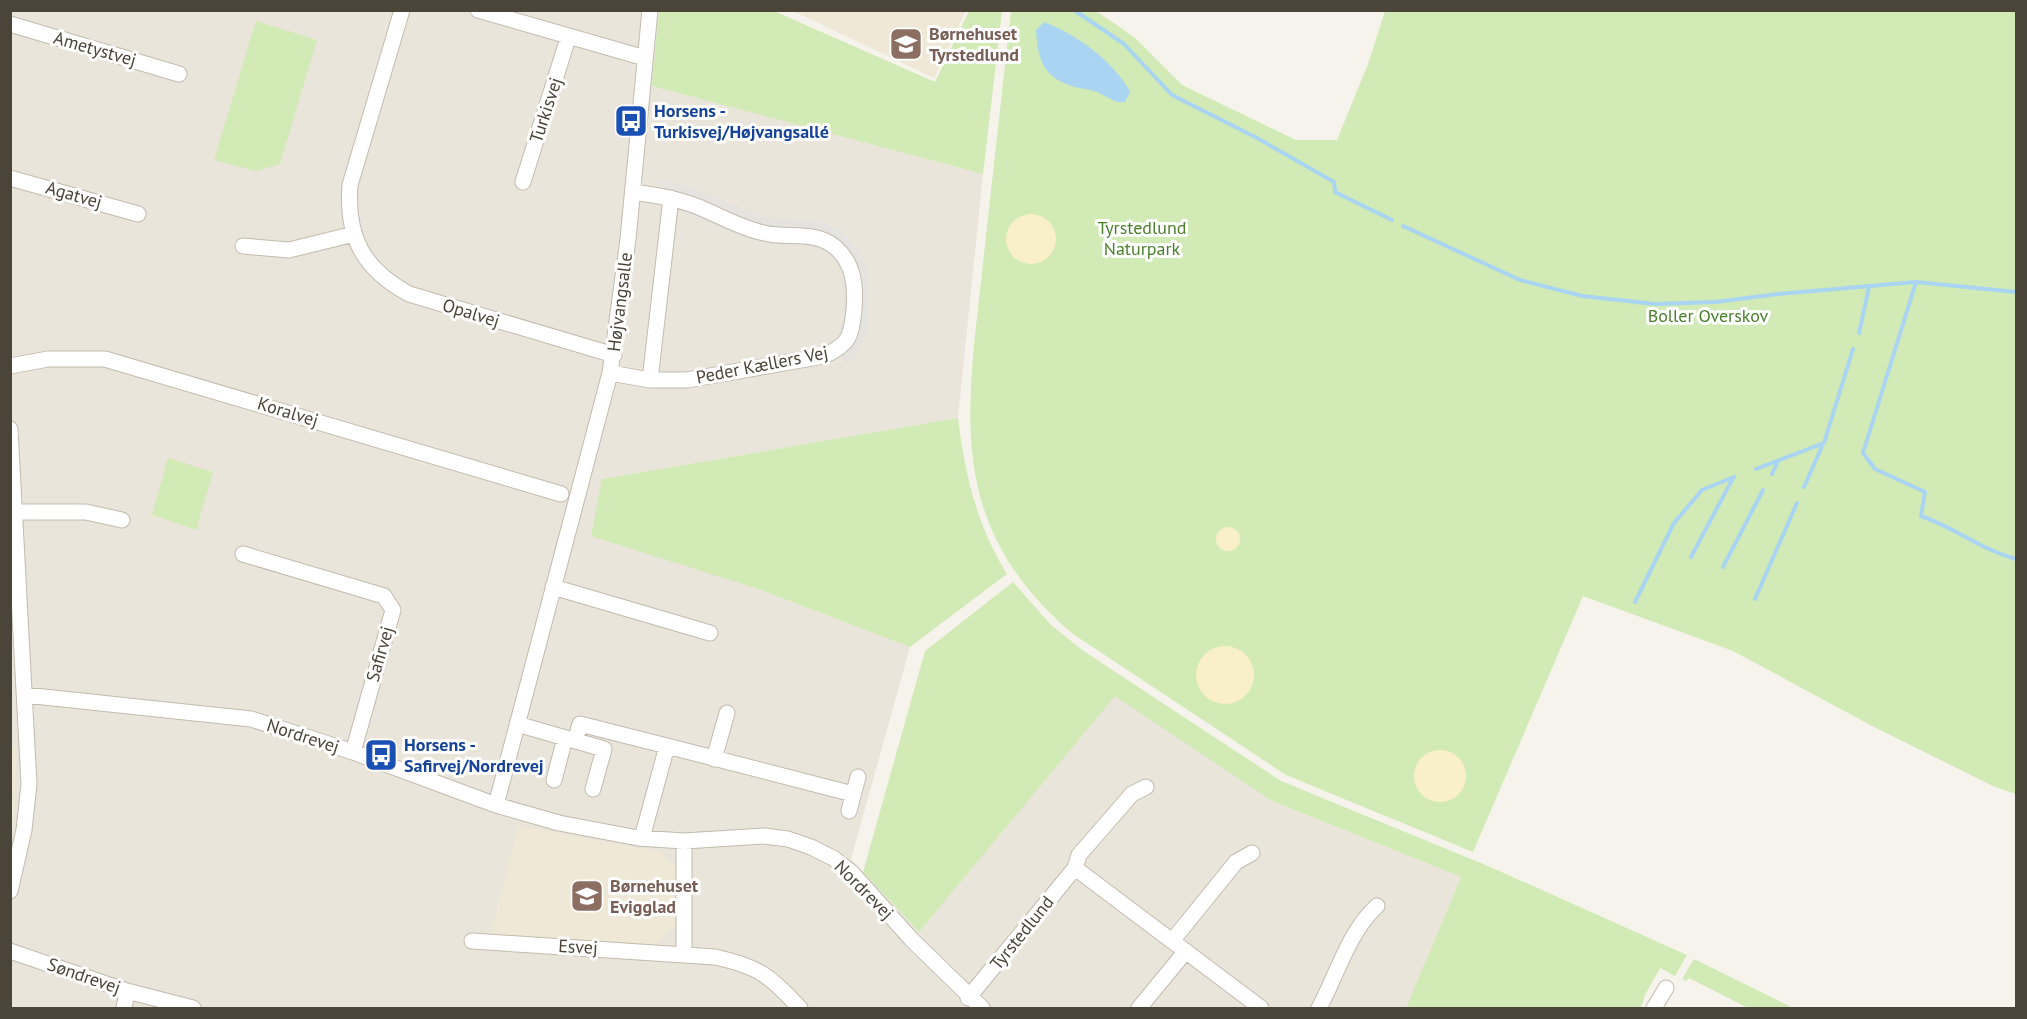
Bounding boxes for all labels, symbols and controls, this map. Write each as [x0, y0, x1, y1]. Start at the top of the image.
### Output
place label: Børnehuset Tyrstedlund [929, 22, 1019, 66]
street label: Ametystvej [51, 26, 139, 71]
school or university icon: Børnehuset Tyrstedlund [888, 26, 924, 62]
street label: Turkisvej [524, 74, 567, 145]
place label: Horsens - Turkisvej/Højvangsallé [654, 99, 829, 143]
bus stop icon: Horsens - Turkisvej/Højvangsallé [613, 103, 649, 139]
street label: Agatvej [43, 176, 105, 213]
park label: Tyrstedlund Naturpark [1098, 216, 1187, 260]
street label: Højvangsalle [602, 251, 637, 353]
street label: Opalvej [440, 293, 503, 332]
park label: Boller Overskov [1648, 304, 1769, 327]
street label: Peder Kællers Vej [694, 340, 830, 389]
street label: Koralvej [255, 391, 321, 432]
street label: Safirvej [361, 623, 398, 684]
street label: Nordrevej [264, 713, 342, 758]
place label: Horsens - Safirvej/Nordrevej [404, 733, 544, 777]
bus stop icon: Horsens - Safirvej/Nordrevej [363, 737, 399, 773]
street label: Nordrevej [830, 855, 899, 924]
place label: Børnehuset Evigglad [610, 874, 699, 918]
school or university icon: Børnehuset Evigglad [569, 878, 605, 914]
street label: Tyrstedlund [985, 891, 1059, 975]
street label: Esvej [558, 934, 598, 959]
street label: Søndrevej [44, 952, 124, 999]

